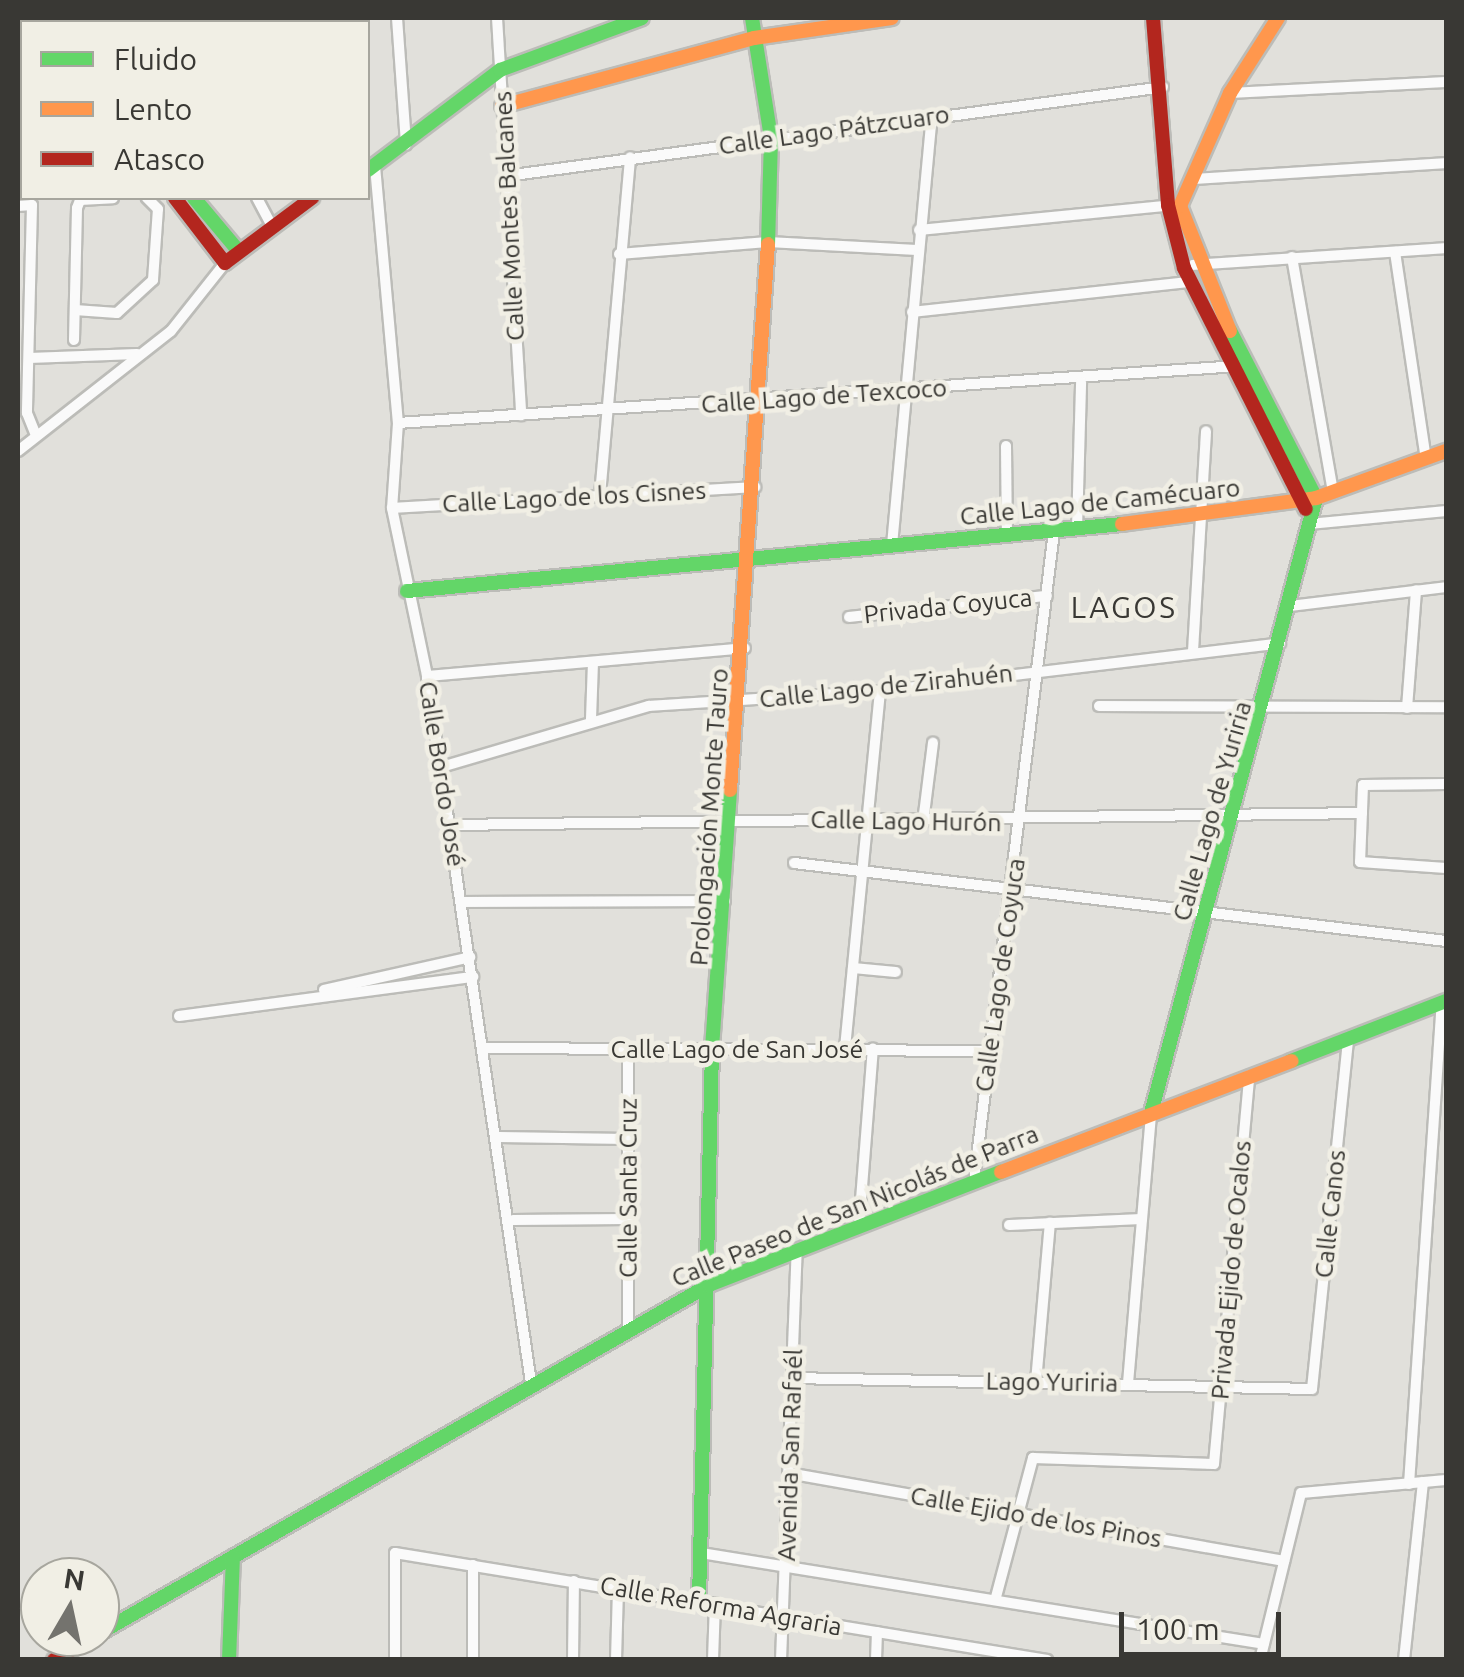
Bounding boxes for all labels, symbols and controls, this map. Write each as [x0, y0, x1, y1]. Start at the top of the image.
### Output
legend [20, 20, 370, 200]
text: Fluido [114, 42, 197, 76]
street label: Calle Montes Balcanes [487, 90, 531, 342]
text: Lento [114, 92, 192, 126]
street label: Calle Lago Pátzcuaro [717, 99, 951, 161]
text: Atasco [114, 142, 205, 176]
street label: Calle Lago de Texcoco [700, 372, 948, 420]
street label: Calle Lago de Camécuaro [958, 472, 1242, 532]
street label: Calle Lago de los Cisnes [441, 475, 707, 519]
street label: Privada Coyuca [862, 582, 1034, 630]
district label: LAGOS [1071, 589, 1177, 625]
street label: Calle Lago de Zirahuén [758, 658, 1014, 714]
street label: Prolongación Monte Tauro [684, 667, 734, 967]
street label: Calle Bordo José [413, 679, 471, 869]
street label: Calle Lago de Yuriria [1166, 698, 1258, 924]
street label: Calle Lago Hurón [810, 804, 1002, 838]
street label: Calle Lago de Coyuca [969, 856, 1031, 1094]
street label: Calle Lago de San José [611, 1034, 863, 1064]
street label: Calle Santa Cruz [613, 1098, 643, 1278]
street label: Calle Paseo de San Nicolás de Parra [667, 1118, 1043, 1294]
street label: Privada Ejido de Ocalos [1205, 1139, 1257, 1401]
street label: Calle Canos [1308, 1148, 1352, 1280]
street label: Avenida San Rafaél [771, 1348, 809, 1562]
street label: Lago Yuriria [986, 1366, 1118, 1398]
street label: Calle Ejido de los Pinos [908, 1480, 1164, 1554]
north arrow [20, 1557, 120, 1657]
text: N [62, 1562, 87, 1596]
street label: Calle Reforma Agraria [598, 1570, 844, 1642]
scale bar [1124, 1592, 1286, 1654]
text: 100 m [1136, 1612, 1220, 1646]

